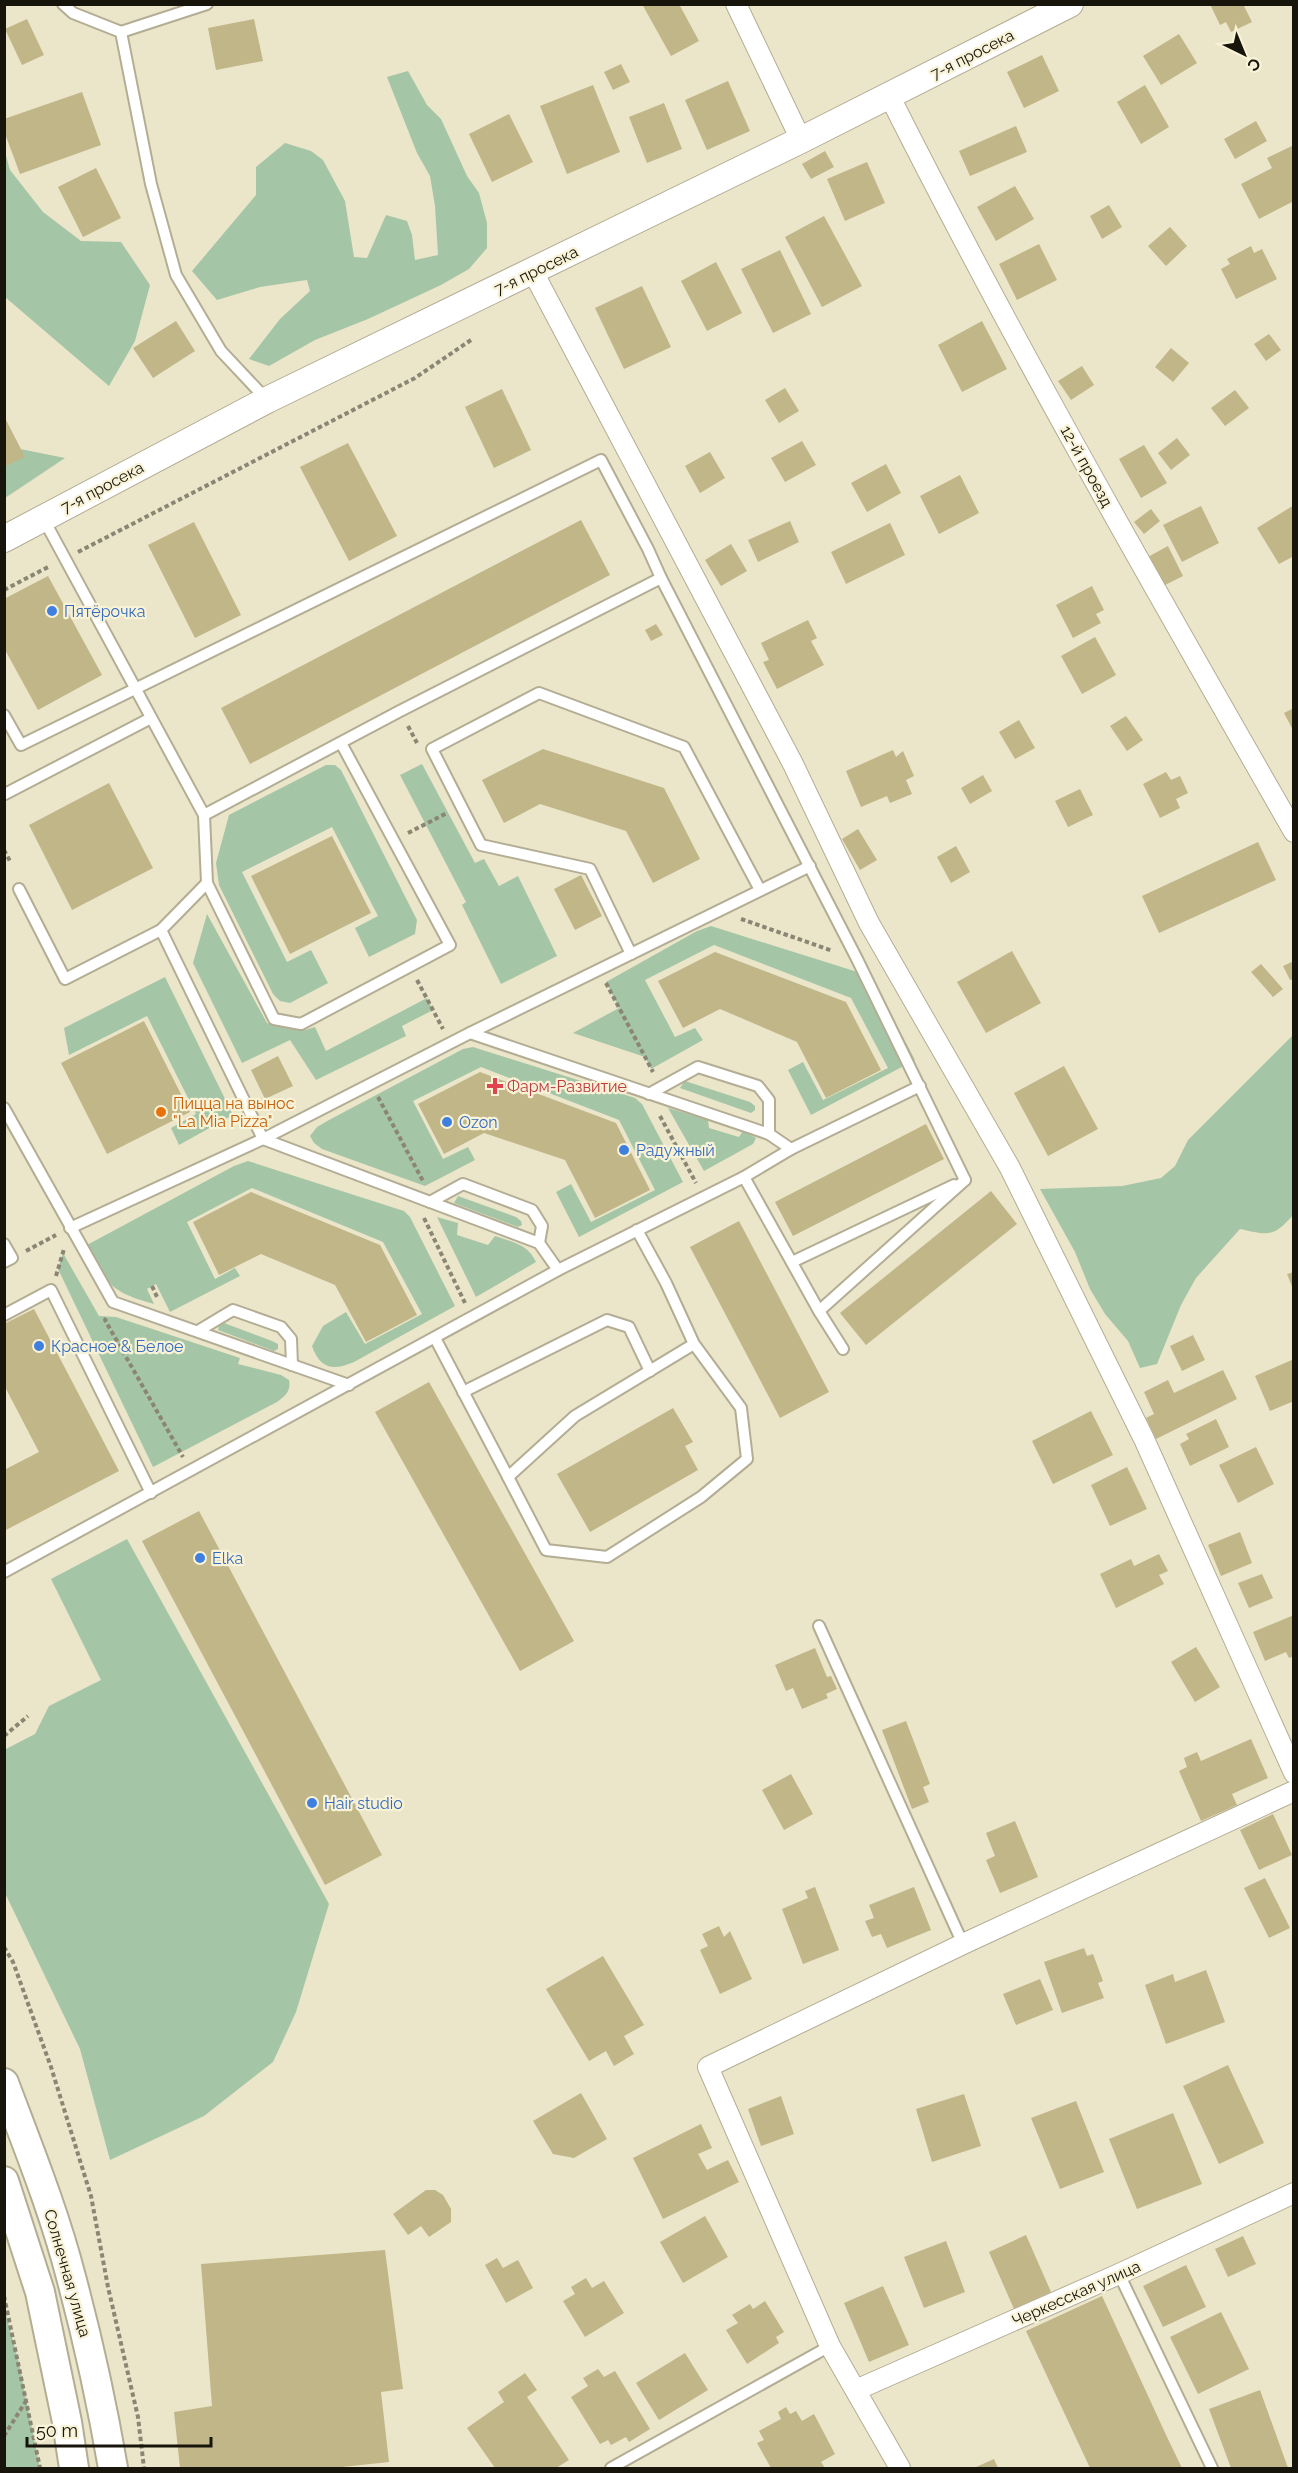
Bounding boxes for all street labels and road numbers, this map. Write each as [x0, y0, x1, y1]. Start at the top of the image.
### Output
street label: 7-я просека [927, 25, 1017, 84]
street label: 7-я просека [491, 242, 581, 299]
street label: 12-й проезд [1056, 422, 1117, 510]
street label: 7-я просека [58, 458, 147, 517]
street label: Солнечная улица [40, 2207, 95, 2339]
street label: Черкесская улица [1009, 2257, 1143, 2330]

